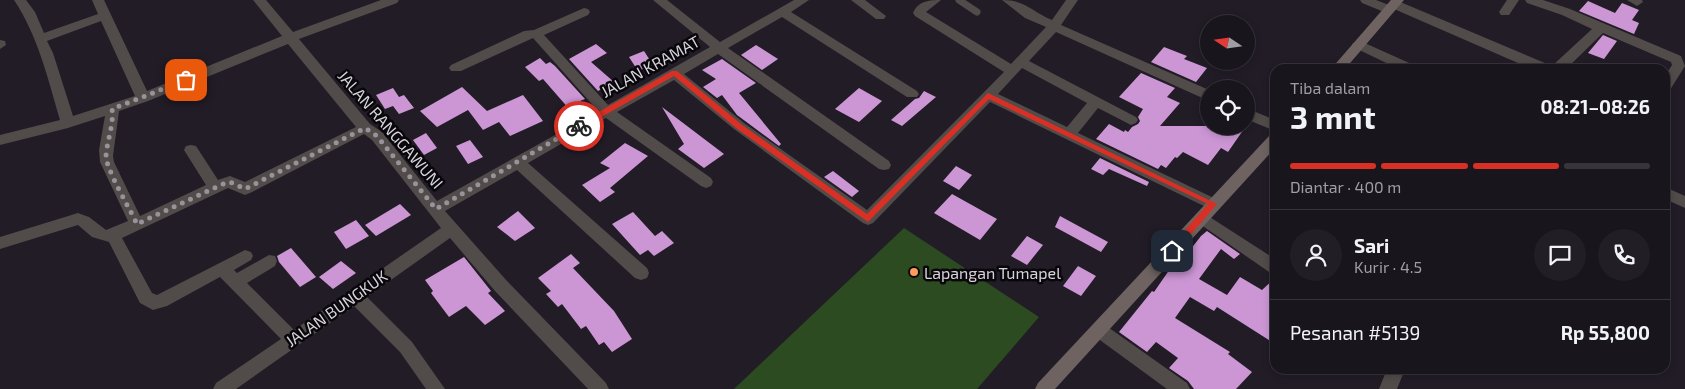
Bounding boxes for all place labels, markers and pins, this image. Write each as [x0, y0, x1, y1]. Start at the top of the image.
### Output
pin [165, 59, 207, 101]
pin [1151, 230, 1193, 272]
place label: Lapangan Tumapel [924, 263, 1061, 282]
marker: Lapangan Tumapel [908, 266, 920, 278]

